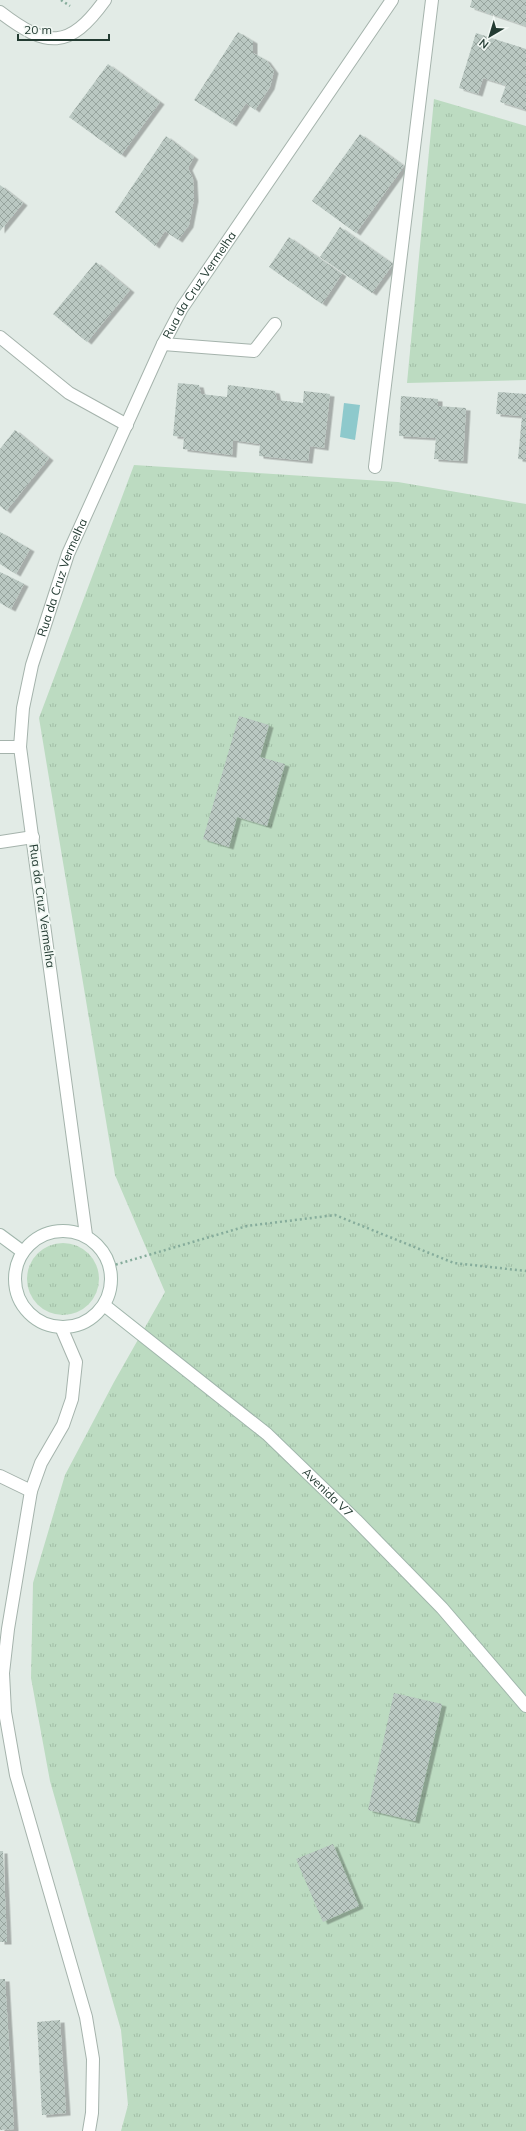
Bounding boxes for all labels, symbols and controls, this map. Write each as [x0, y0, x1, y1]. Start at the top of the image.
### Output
scale bar [18, 16, 109, 42]
north arrow [470, 16, 510, 56]
text: 20 m [24, 22, 52, 37]
text: N [476, 36, 491, 52]
street label: Rua da Cruz Vermelha [159, 228, 239, 341]
street label: Rua da Cruz Vermelha [34, 516, 90, 639]
street label: Rua da Cruz Vermelha [26, 843, 59, 969]
street label: Avenida V7 [299, 1464, 356, 1520]

